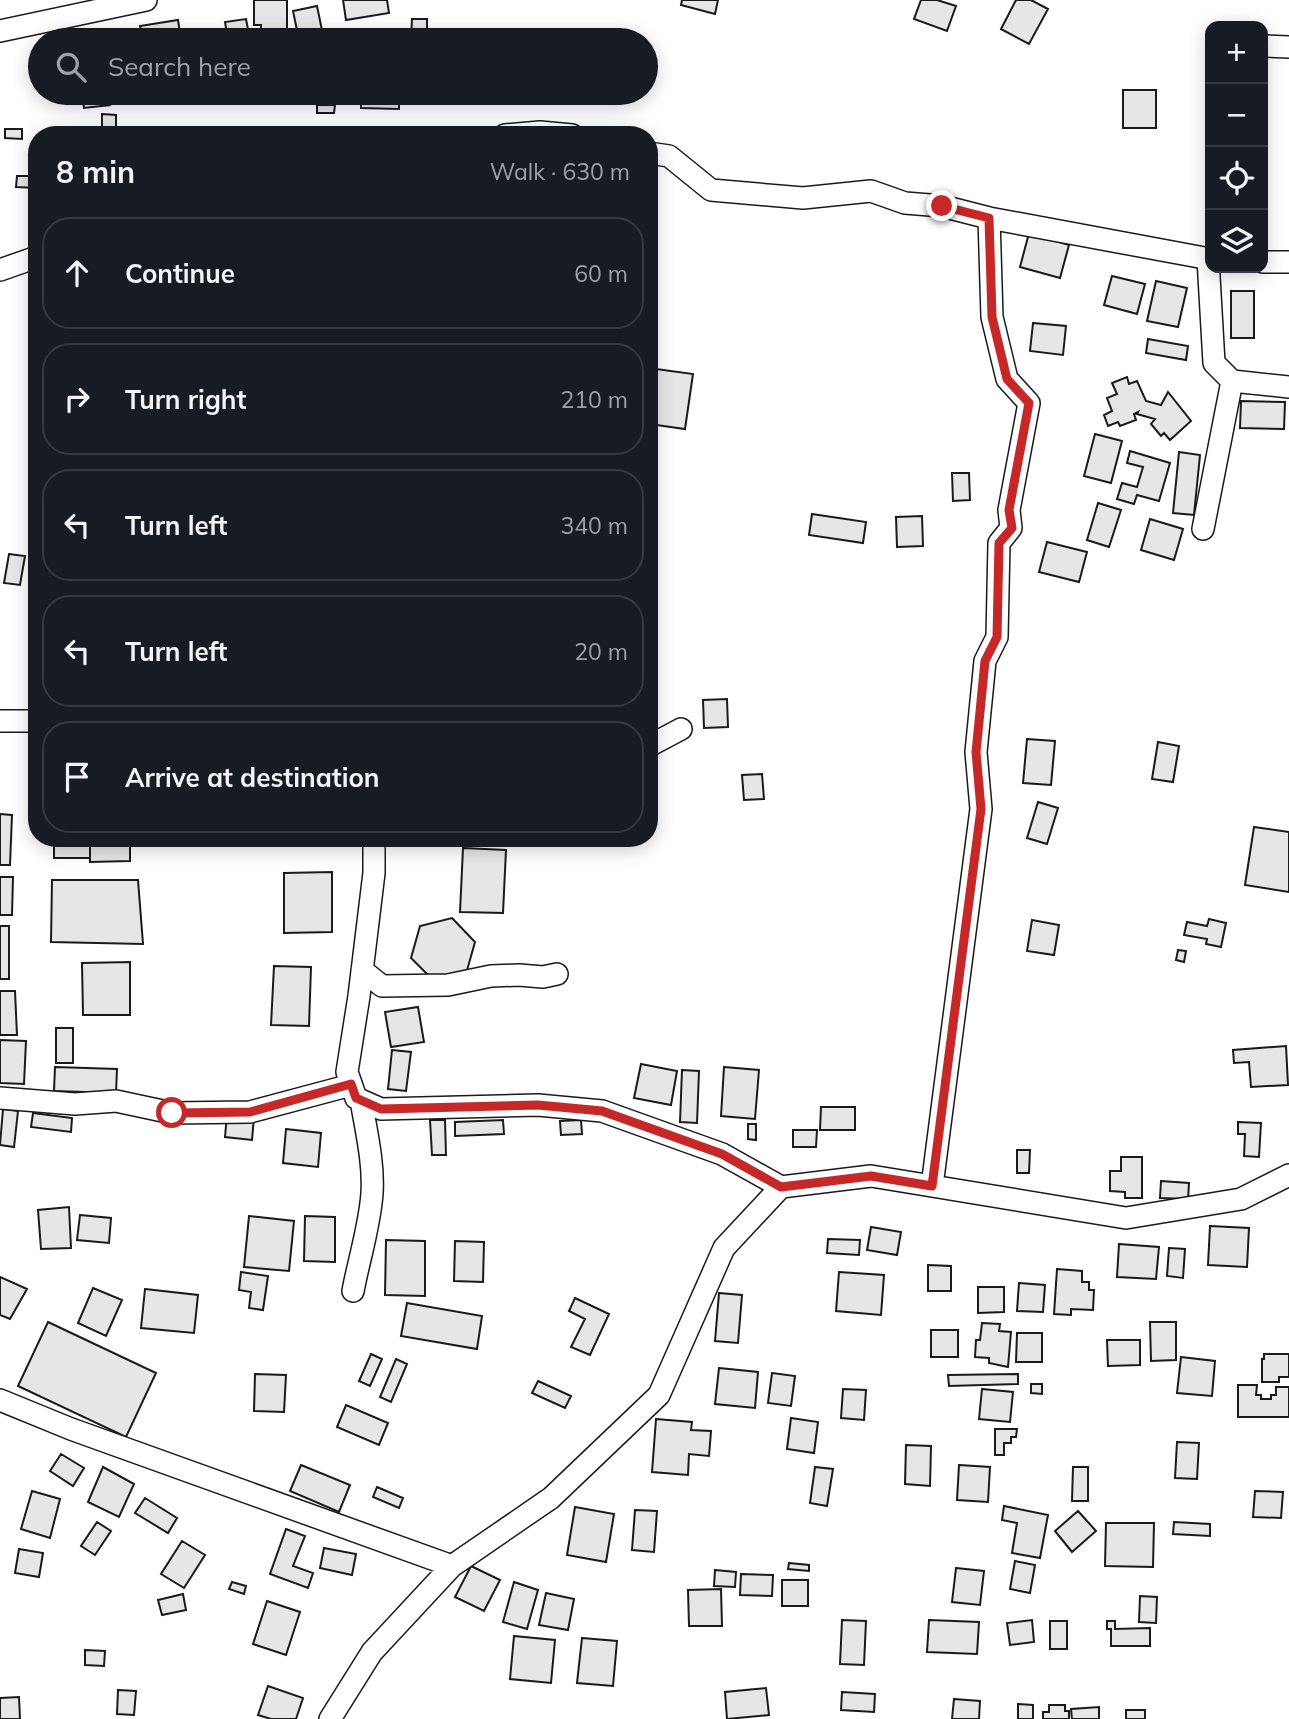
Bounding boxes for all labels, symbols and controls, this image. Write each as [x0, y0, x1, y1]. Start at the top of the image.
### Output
map controls [1205, 21, 1268, 273]
button: + [1205, 21, 1268, 84]
search box [28, 28, 658, 105]
icon: search [52, 48, 90, 86]
text: Search here [108, 50, 251, 83]
button: − [1205, 84, 1268, 147]
button: locate [1205, 147, 1268, 210]
text: 8 min [56, 153, 135, 191]
text: Walk · 630 m [490, 157, 630, 186]
route end [926, 190, 957, 221]
button: layers [1205, 210, 1268, 273]
icon: ahead [58, 254, 96, 292]
text: Continue [125, 257, 235, 290]
text: 60 m [574, 259, 628, 288]
icon: right [58, 380, 96, 418]
text: Turn right [125, 383, 246, 416]
text: 210 m [560, 385, 628, 414]
icon: left [58, 506, 96, 544]
text: Turn left [125, 509, 227, 542]
text: 340 m [560, 511, 628, 540]
icon: left [58, 632, 96, 670]
text: Turn left [125, 635, 227, 668]
text: 20 m [574, 637, 628, 666]
icon: arrive [58, 758, 96, 796]
text: Arrive at destination [125, 761, 380, 794]
route start [156, 1097, 187, 1128]

